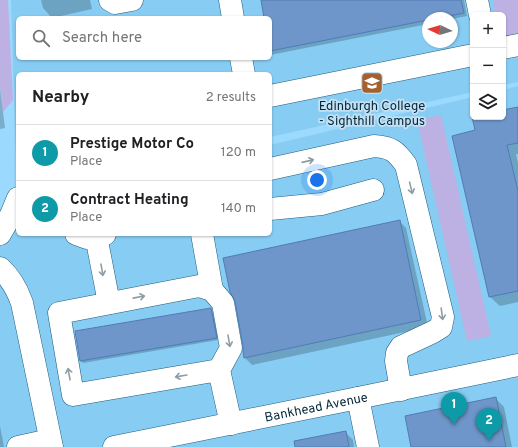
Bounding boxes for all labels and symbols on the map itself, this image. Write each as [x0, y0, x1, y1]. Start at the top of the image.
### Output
north arrow [422, 12, 458, 48]
school or university icon: Edinburgh College - Sighthill Campus [359, 70, 385, 96]
place label: Edinburgh College - Sighthill Campus [319, 99, 425, 130]
one-way arrow [301, 157, 314, 164]
your location [307, 170, 327, 190]
one-way arrow [408, 181, 416, 194]
one-way arrow [99, 263, 107, 276]
one-way arrow [132, 293, 145, 301]
one-way arrow [438, 307, 446, 320]
one-way arrow [225, 334, 233, 347]
one-way arrow [65, 368, 73, 381]
one-way arrow [174, 373, 187, 381]
street label: Bankhead Avenue [263, 390, 369, 427]
pin: 1 [441, 392, 467, 425]
pin: 2 [476, 408, 502, 441]

